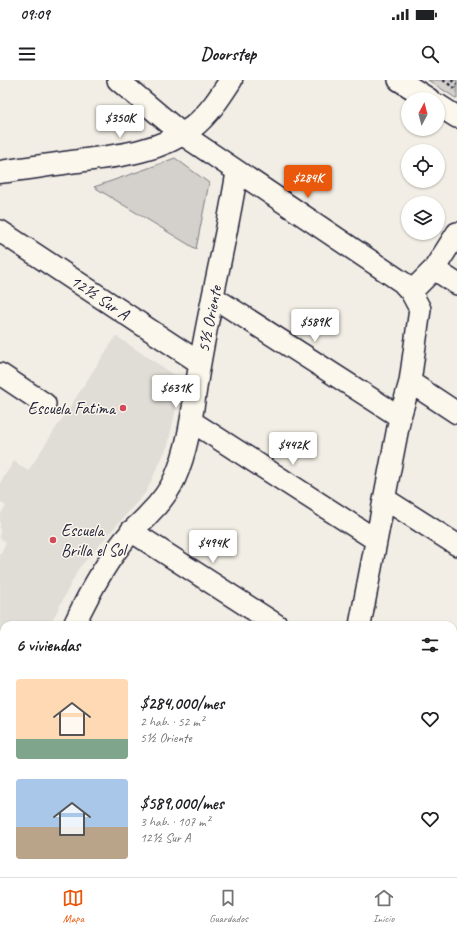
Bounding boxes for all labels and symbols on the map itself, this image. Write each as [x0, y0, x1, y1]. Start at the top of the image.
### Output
north arrow [401, 92, 445, 136]
pin: $350K [92, 105, 148, 139]
pin: $284K [280, 165, 336, 199]
street label: 12½ Sur A [66, 270, 134, 325]
street label: 5½ Oriente [193, 283, 227, 354]
pin: $589K [287, 309, 343, 343]
pin: $631K [148, 375, 204, 409]
place label: Escuela Fatima [28, 398, 117, 419]
marker: Escuela Fatima [118, 403, 128, 413]
pin: $442K [265, 432, 321, 466]
place label: Escuela Brilla el Sol [61, 520, 129, 561]
pin: $494K [185, 530, 241, 564]
marker: Escuela Brilla el Sol [48, 535, 58, 545]

